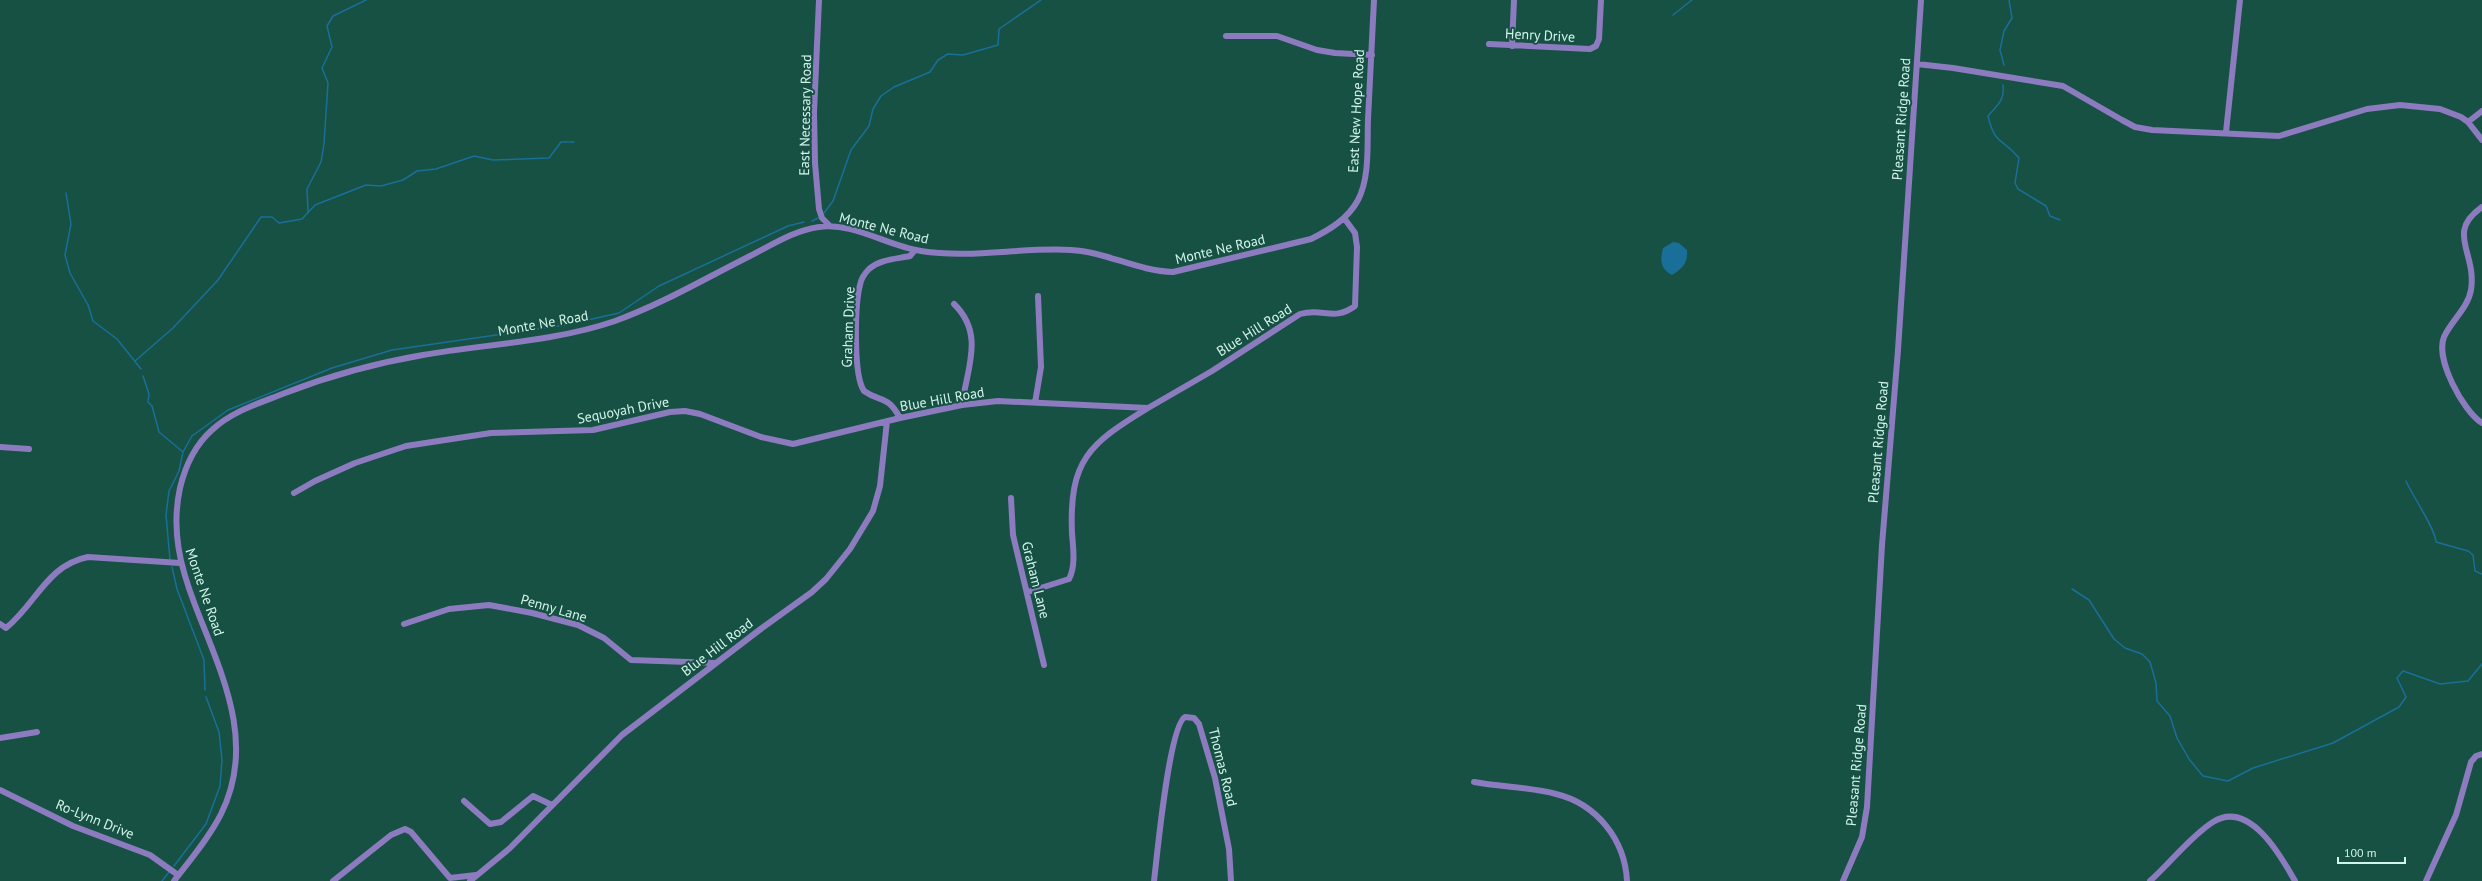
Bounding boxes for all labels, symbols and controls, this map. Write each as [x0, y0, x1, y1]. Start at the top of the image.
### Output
street label: Henry Drive [1505, 24, 1575, 46]
street label: East New Hope Road [1344, 49, 1368, 173]
street label: East Necessary Road [795, 54, 815, 176]
street label: Pleasant Ridge Road [1888, 57, 1914, 181]
street label: Monte Ne Road [837, 208, 931, 248]
street label: Monte Ne Road [1173, 230, 1267, 268]
street label: Graham Drive [838, 286, 858, 368]
street label: Blue Hill Road [1213, 300, 1295, 360]
street label: Monte Ne Road [496, 306, 590, 340]
street label: Pleasant Ridge Road [1864, 380, 1892, 504]
street label: Blue Hill Road [898, 383, 986, 415]
street label: Sequoyah Drive [576, 392, 670, 428]
street label: Graham Lane [1018, 540, 1054, 620]
street label: Monte Ne Road [182, 546, 228, 638]
street label: Penny Lane [519, 590, 589, 626]
street label: Blue Hill Road [677, 614, 757, 680]
street label: Pleasant Ridge Road [1842, 703, 1870, 827]
street label: Thomas Road [1205, 726, 1241, 808]
street label: Ro-Lynn Drive [53, 795, 137, 843]
scale bar [2338, 839, 2405, 865]
text: 100 m [2344, 845, 2377, 860]

